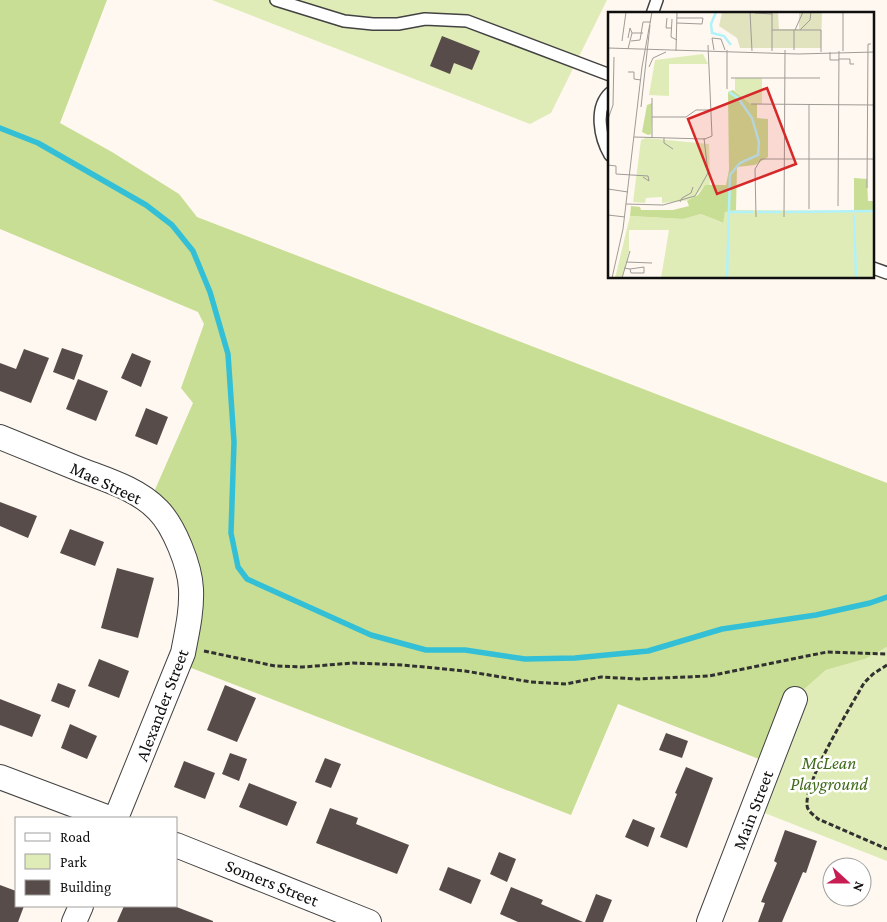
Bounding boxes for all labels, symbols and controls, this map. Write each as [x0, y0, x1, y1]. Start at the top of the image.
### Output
inset map [608, 12, 874, 279]
street label: Mae Street [67, 458, 146, 509]
street label: Alexander Street [131, 645, 193, 764]
park label: McLean Playground [790, 753, 868, 794]
street label: Main Street [729, 767, 778, 852]
legend [15, 817, 178, 907]
text: Road [60, 829, 91, 845]
text: Park [60, 854, 87, 870]
street label: Somers Street [223, 855, 322, 911]
north arrow [822, 857, 872, 907]
text: Building [60, 879, 111, 896]
text: N [850, 879, 868, 894]

